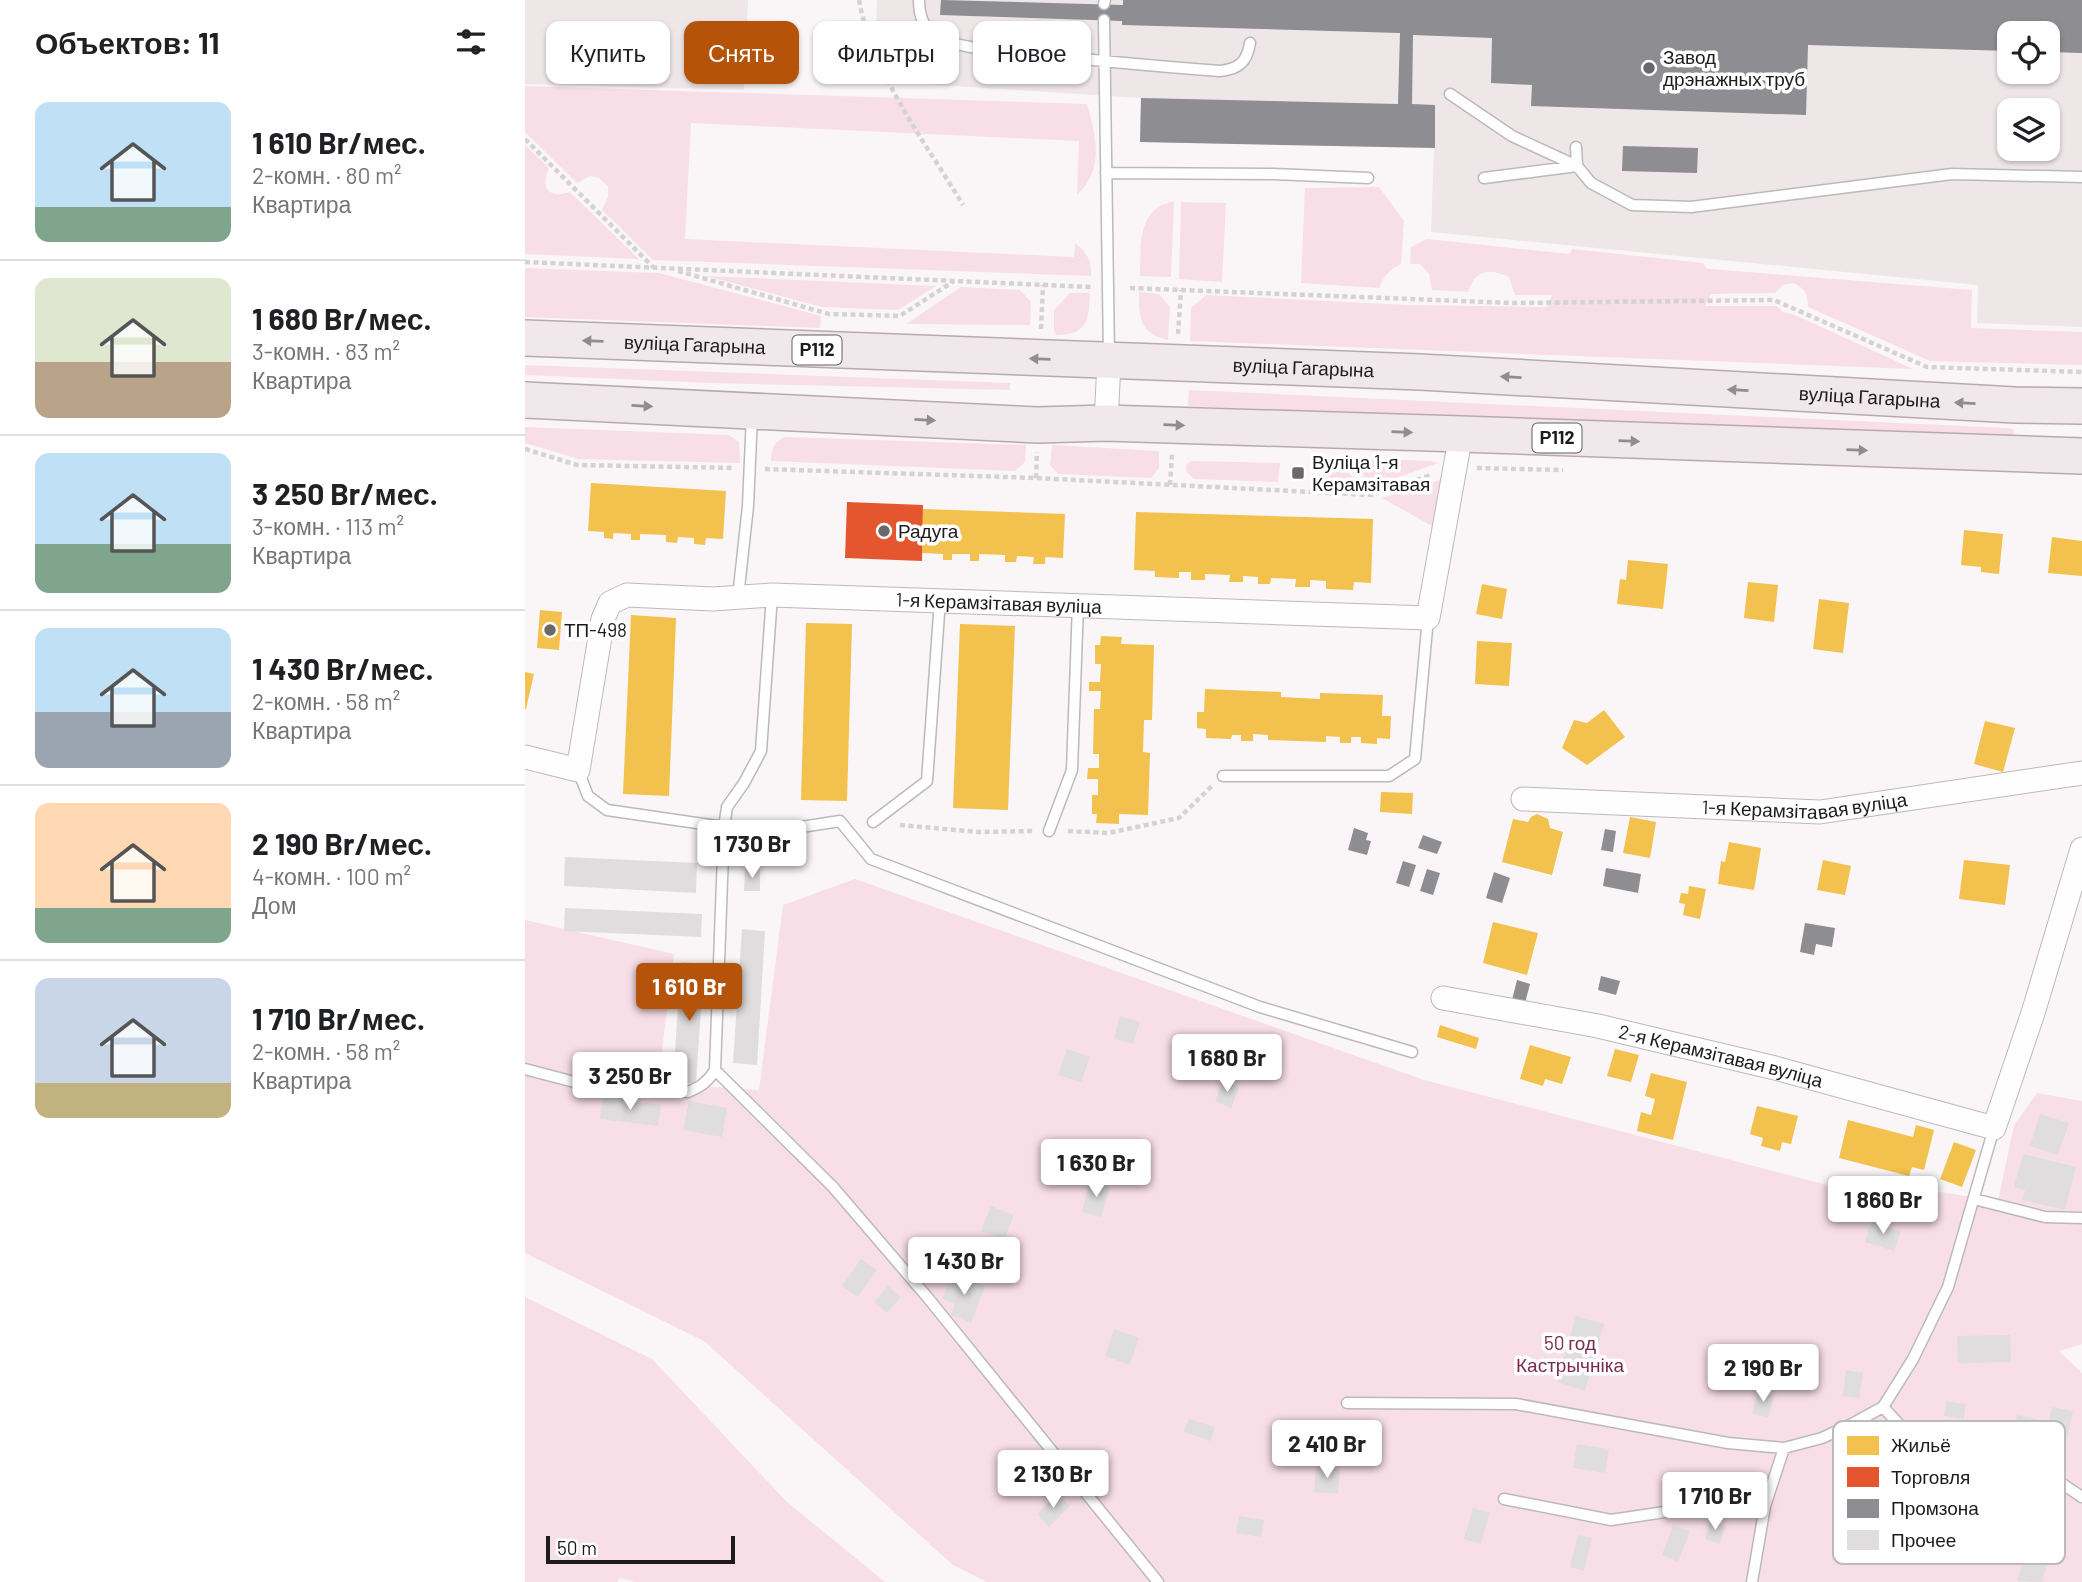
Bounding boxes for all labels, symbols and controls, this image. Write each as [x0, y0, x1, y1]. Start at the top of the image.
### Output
chip: Купить [546, 21, 670, 84]
chip: Снять [684, 21, 799, 84]
chip: Фильтры [813, 21, 959, 84]
chip: Новое [973, 21, 1091, 84]
map controls [1997, 21, 2060, 161]
button: locate [1997, 21, 2060, 84]
icon: filters [452, 23, 490, 61]
text: Объектов: 11 [35, 24, 219, 60]
place label: Завод дрэнажных труб [1663, 45, 1805, 90]
marker: Завод дрэнажных труб [1641, 60, 1657, 76]
button: layers [1997, 98, 2060, 161]
text: 1 610 Br/мес. [252, 124, 426, 160]
icon: home [91, 130, 175, 214]
text: 2-комн. · 80 m² [252, 161, 402, 189]
text: Квартира [252, 190, 351, 218]
text: 1 680 Br/мес. [252, 300, 432, 336]
icon: home [91, 306, 175, 390]
street label: вуліца Гагарына [624, 330, 767, 358]
one-way arrow [582, 336, 604, 347]
road number: Р112 [793, 336, 841, 364]
text: 3-комн. · 83 m² [252, 337, 400, 365]
street label: вуліца Гагарына [1232, 353, 1375, 381]
one-way arrow [1029, 354, 1051, 365]
text: Квартира [252, 366, 351, 394]
one-way arrow [1499, 372, 1521, 383]
street label: вуліца Гагарына [1798, 381, 1941, 412]
one-way arrow [1726, 384, 1748, 395]
one-way arrow [1954, 397, 1976, 408]
one-way arrow [631, 400, 653, 411]
one-way arrow [914, 414, 936, 425]
one-way arrow [1164, 420, 1186, 431]
road number: Р112 [1532, 424, 1581, 452]
one-way arrow [1391, 427, 1413, 438]
one-way arrow [1618, 435, 1640, 446]
one-way arrow [1846, 444, 1868, 455]
place label: Вуліца 1-я Керамзітавая [1312, 450, 1430, 495]
marker: Вуліца 1-я Керамзітавая [1290, 465, 1306, 481]
text: 3 250 Br/мес. [252, 475, 438, 511]
icon: home [91, 481, 175, 565]
text: 3-комн. · 113 m² [252, 512, 404, 540]
place label: Радуга [898, 519, 959, 542]
marker: Радуга [876, 523, 892, 539]
text: Квартира [252, 541, 351, 569]
street label: 1-я Керамзітавая вуліца [895, 587, 1103, 618]
place label: ТП-498 [564, 618, 627, 641]
marker: ТП-498 [542, 622, 558, 638]
text: 1 430 Br/мес. [252, 650, 434, 686]
icon: home [91, 656, 175, 740]
text: 2-комн. · 58 m² [252, 687, 400, 715]
text: Квартира [252, 716, 351, 744]
street label: 1-я Керамзітавая вуліца [1701, 787, 1909, 823]
pin: 1 730 Br [680, 820, 824, 880]
text: 2 190 Br/мес. [252, 825, 432, 861]
text: 1 730 Br [713, 829, 791, 857]
icon: home [91, 831, 175, 915]
text: 4-комн. · 100 m² [252, 862, 411, 890]
text: Дом [252, 891, 296, 919]
pin: 1 610 Br [617, 964, 761, 1023]
text: 1 610 Br [652, 972, 726, 1000]
text: 1 710 Br/мес. [252, 1000, 425, 1036]
icon: home [91, 1006, 175, 1090]
street label: 2-я Керамзітавая вуліца [1617, 1019, 1826, 1092]
pin: 1 680 Br [1155, 1034, 1299, 1094]
text: 2-комн. · 58 m² [252, 1037, 400, 1065]
text: 1 680 Br [1188, 1043, 1266, 1071]
pin: 3 250 Br [558, 1052, 702, 1112]
text: 3 250 Br [588, 1061, 672, 1089]
text: Квартира [252, 1066, 351, 1094]
pin: 1 630 Br [1024, 1140, 1168, 1199]
text: 1 630 Br [1057, 1148, 1135, 1176]
pin: 1 860 Br [1811, 1176, 1955, 1236]
text: 1 860 Br [1844, 1185, 1922, 1213]
pin: 1 430 Br [892, 1238, 1036, 1297]
text: 1 430 Br [924, 1246, 1004, 1274]
park label: 50 год Кастрычніка [1516, 1331, 1624, 1376]
pin: 2 190 Br [1691, 1344, 1835, 1404]
text: 2 190 Br [1724, 1353, 1802, 1381]
pin: 2 410 Br [1255, 1420, 1399, 1480]
legend [1833, 1421, 2065, 1564]
text: 2 410 Br [1288, 1429, 1366, 1457]
text: Жильё [1891, 1433, 1951, 1456]
pin: 2 130 Br [981, 1450, 1125, 1510]
text: 2 130 Br [1014, 1459, 1092, 1487]
text: Торговля [1891, 1465, 1970, 1488]
pin: 1 710 Br [1643, 1472, 1787, 1532]
text: 1 710 Br [1678, 1481, 1752, 1509]
text: Промзона [1891, 1496, 1979, 1519]
text: Прочее [1891, 1528, 1956, 1551]
scale bar [546, 1533, 735, 1565]
text: 50 m [557, 1536, 597, 1559]

